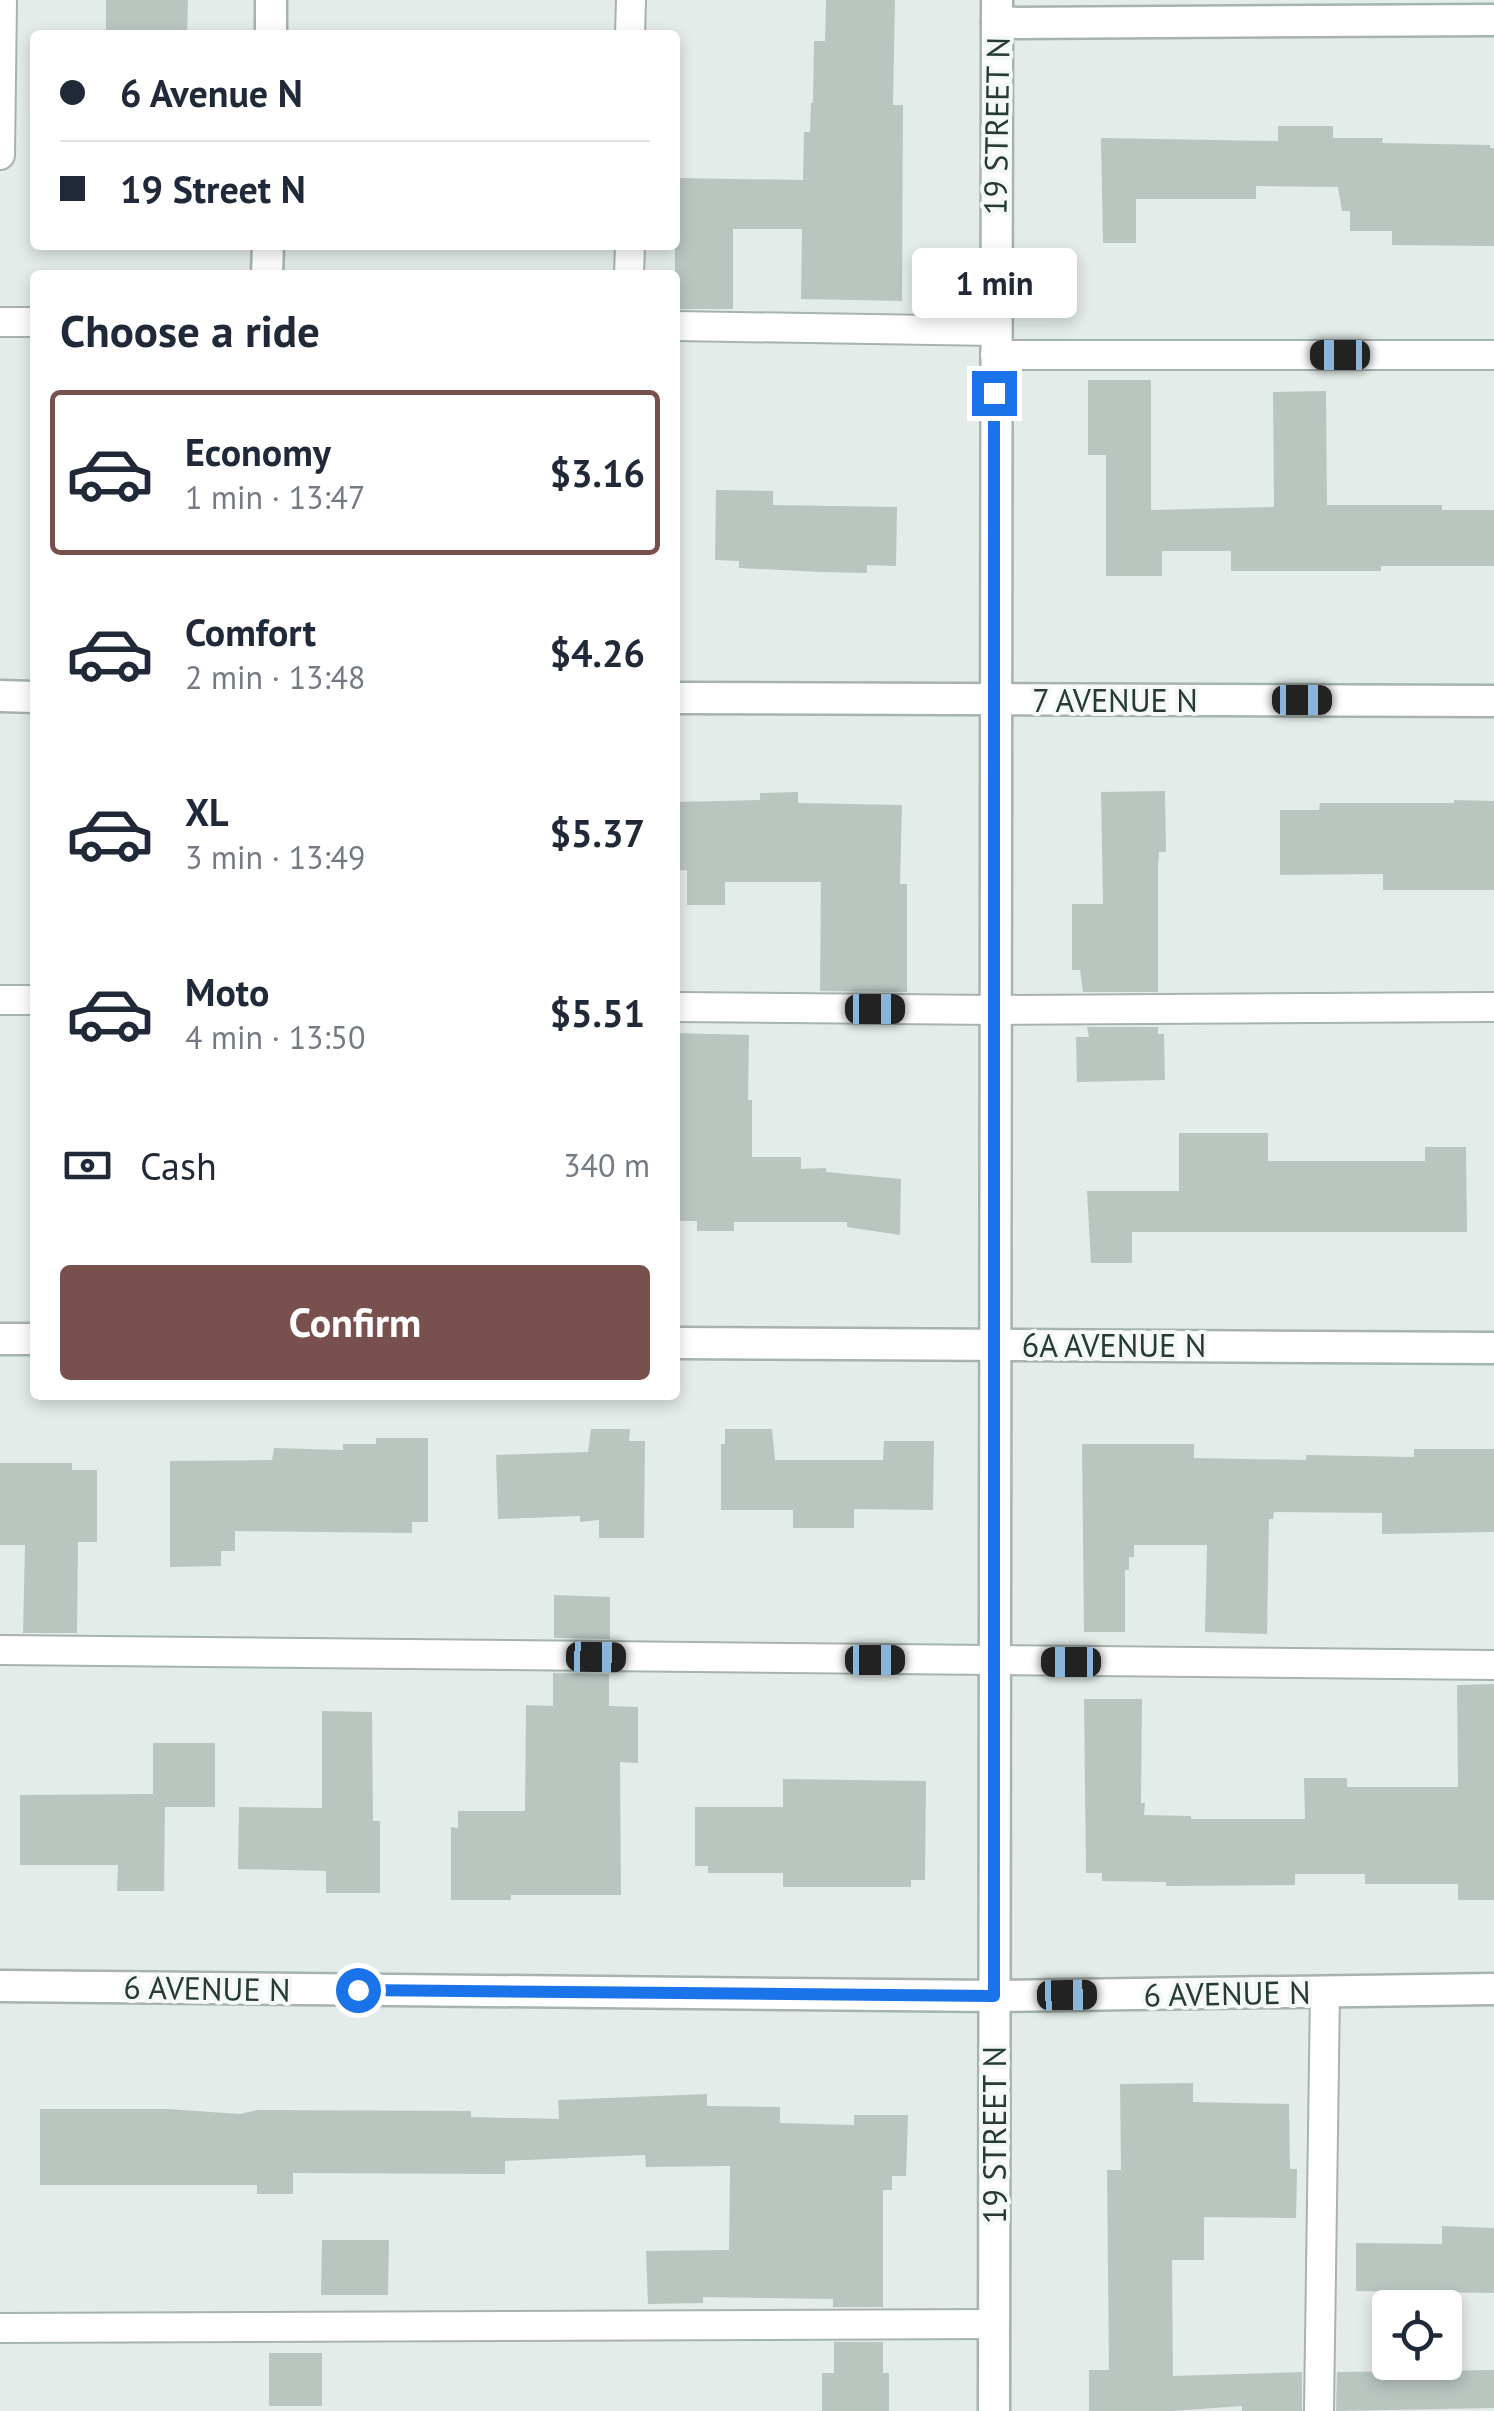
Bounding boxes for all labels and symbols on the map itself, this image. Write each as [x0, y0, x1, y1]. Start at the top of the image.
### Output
street label: 19 STREET N [973, 37, 1019, 215]
callout: 1 min [912, 248, 1076, 318]
car [1310, 340, 1370, 370]
route end [972, 371, 1017, 416]
street label: 7 AVENUE N [1032, 679, 1198, 721]
car [1272, 685, 1332, 715]
car [845, 994, 905, 1024]
street label: 6A AVENUE N [1022, 1324, 1206, 1366]
car [566, 1641, 626, 1673]
car [845, 1645, 905, 1675]
car [1041, 1647, 1101, 1677]
street label: 6 AVENUE N [123, 1966, 291, 2010]
route start [336, 1968, 381, 2013]
street label: 6 AVENUE N [1143, 1971, 1311, 2015]
car [1037, 1979, 1097, 2011]
street label: 19 STREET N [973, 2046, 1015, 2224]

